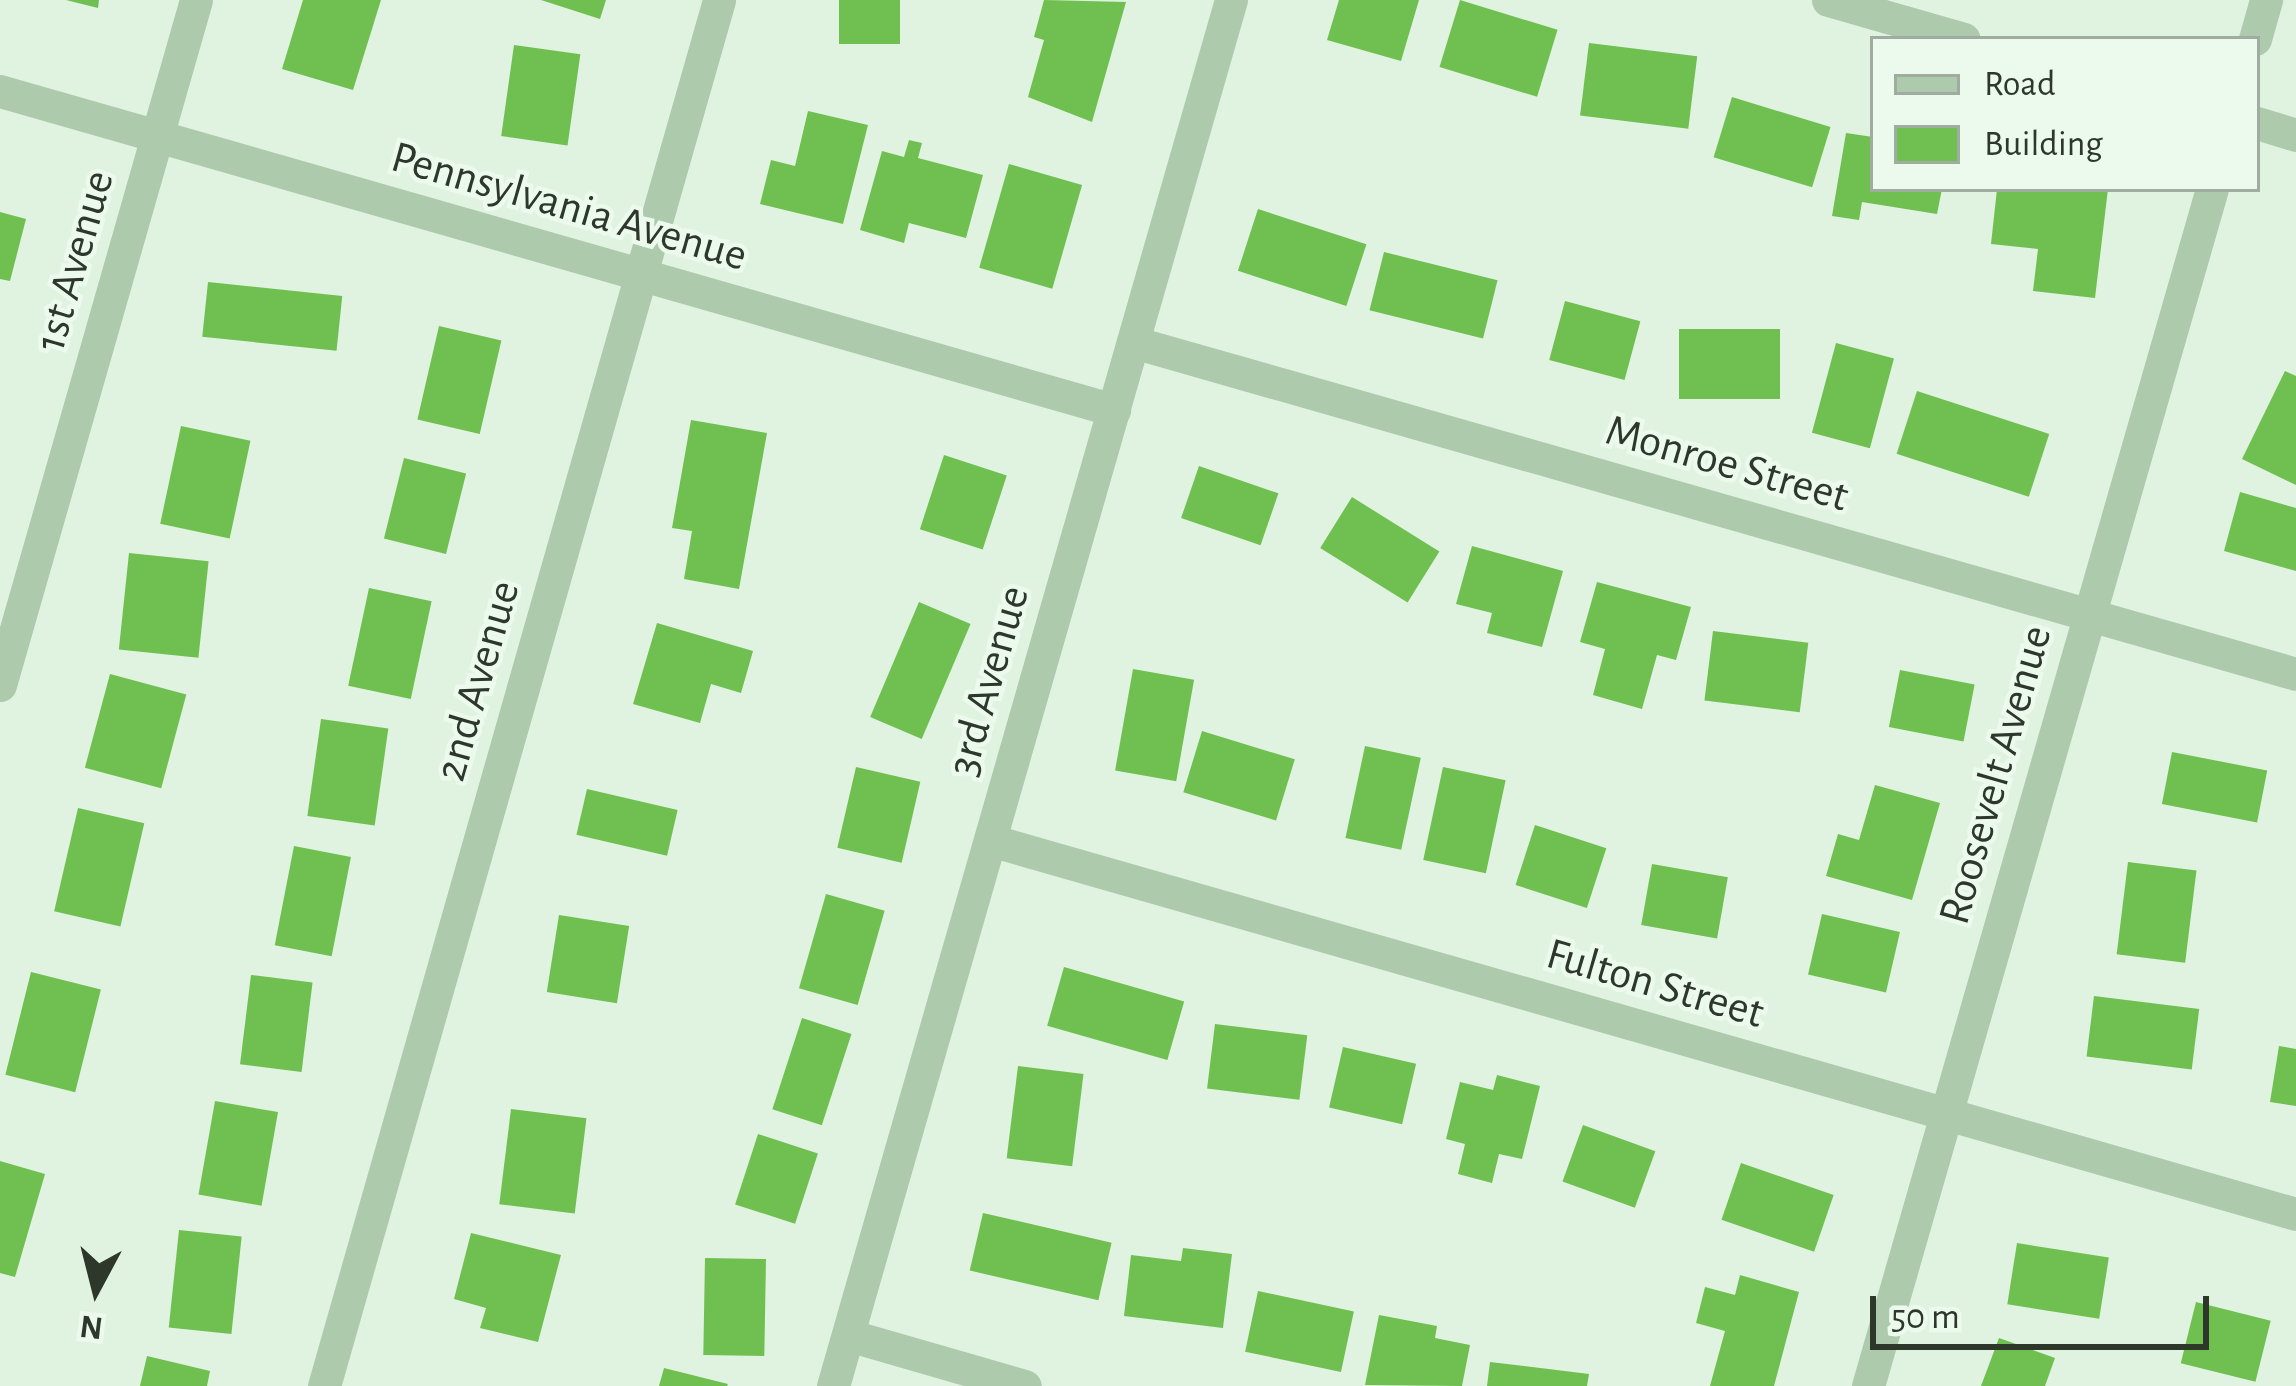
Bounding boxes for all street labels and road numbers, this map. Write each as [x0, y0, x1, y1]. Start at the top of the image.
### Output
street label: Pennsylvania Avenue [385, 130, 753, 284]
street label: 1st Avenue [24, 165, 126, 357]
street label: Monroe Street [1600, 404, 1854, 524]
street label: 2nd Avenue [424, 575, 532, 787]
street label: 3rd Avenue [936, 580, 1042, 782]
street label: Roosevelt Avenue [1928, 619, 2064, 931]
street label: Fulton Street [1540, 927, 1770, 1041]

